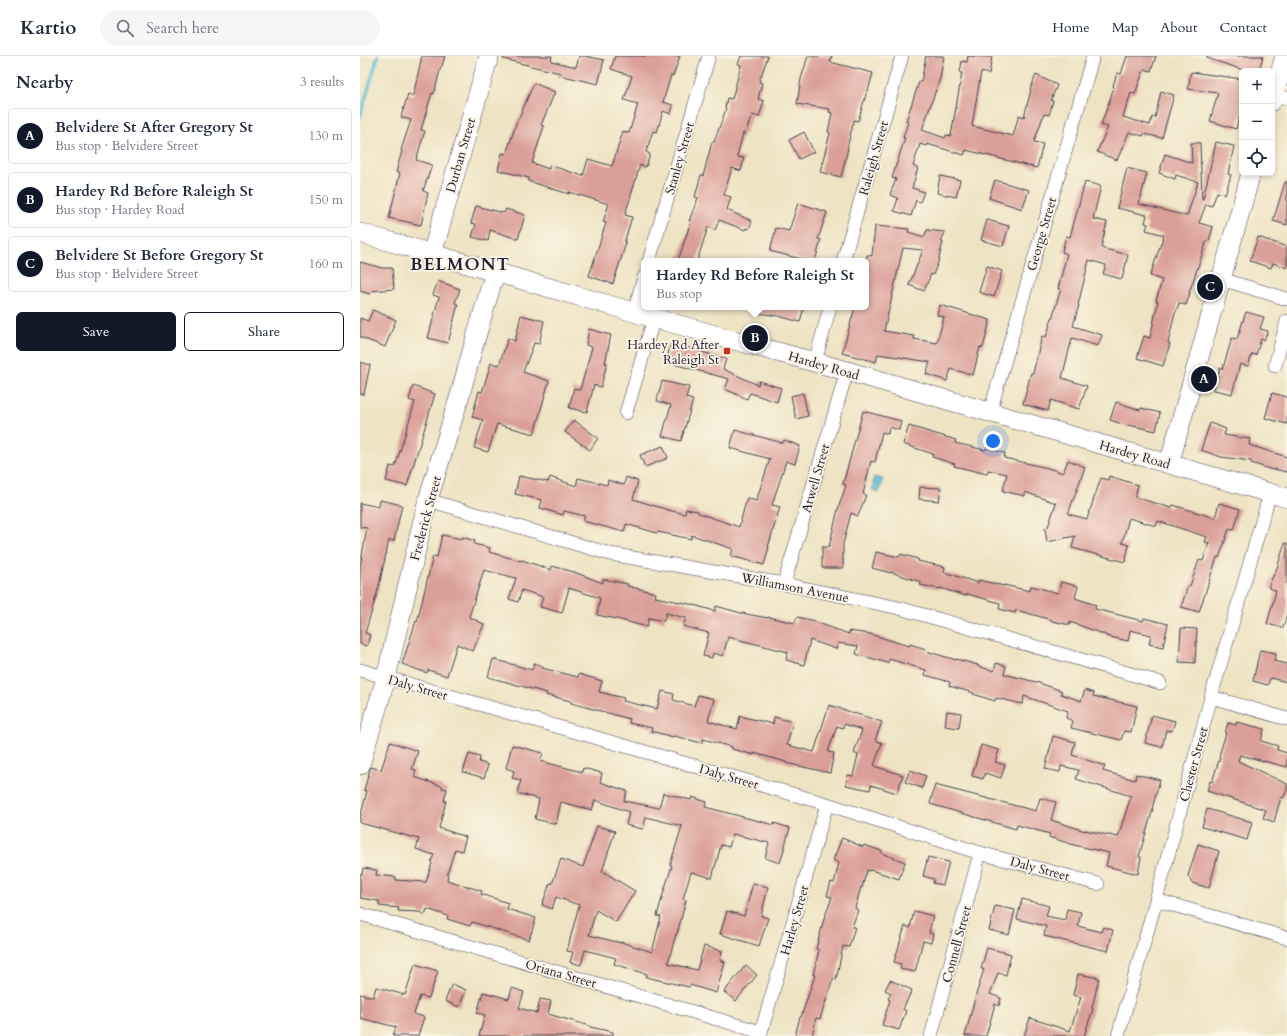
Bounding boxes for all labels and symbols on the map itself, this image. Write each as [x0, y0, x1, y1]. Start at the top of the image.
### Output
street label: Durban Street [442, 116, 480, 195]
street label: Raleigh Street [855, 119, 893, 198]
street label: Stanley Street [661, 120, 699, 197]
street label: George Street [1023, 195, 1061, 273]
district label: BELMONT [410, 253, 510, 276]
pin: C [1197, 272, 1223, 302]
pin: B [742, 323, 768, 353]
place label: Hardey Rd After Raleigh St [627, 336, 719, 369]
marker: Hardey Rd After Raleigh St [722, 346, 732, 356]
street label: Hardey Road [786, 347, 861, 385]
pin: A [1191, 364, 1217, 394]
your location [983, 431, 1003, 451]
street label: Hardey Road [1097, 436, 1172, 474]
street label: Atwell Street [798, 442, 834, 515]
street label: Frederick Street [406, 474, 446, 563]
street label: Williamson Avenue [738, 569, 850, 607]
street label: Daly Street [386, 671, 450, 705]
street label: Chester Street [1175, 725, 1213, 804]
street label: Daly Street [697, 760, 761, 794]
street label: Daly Street [1008, 852, 1072, 886]
street label: Harley Street [776, 883, 814, 957]
street label: Connell Street [938, 904, 976, 985]
street label: Oriana Street [523, 955, 598, 993]

